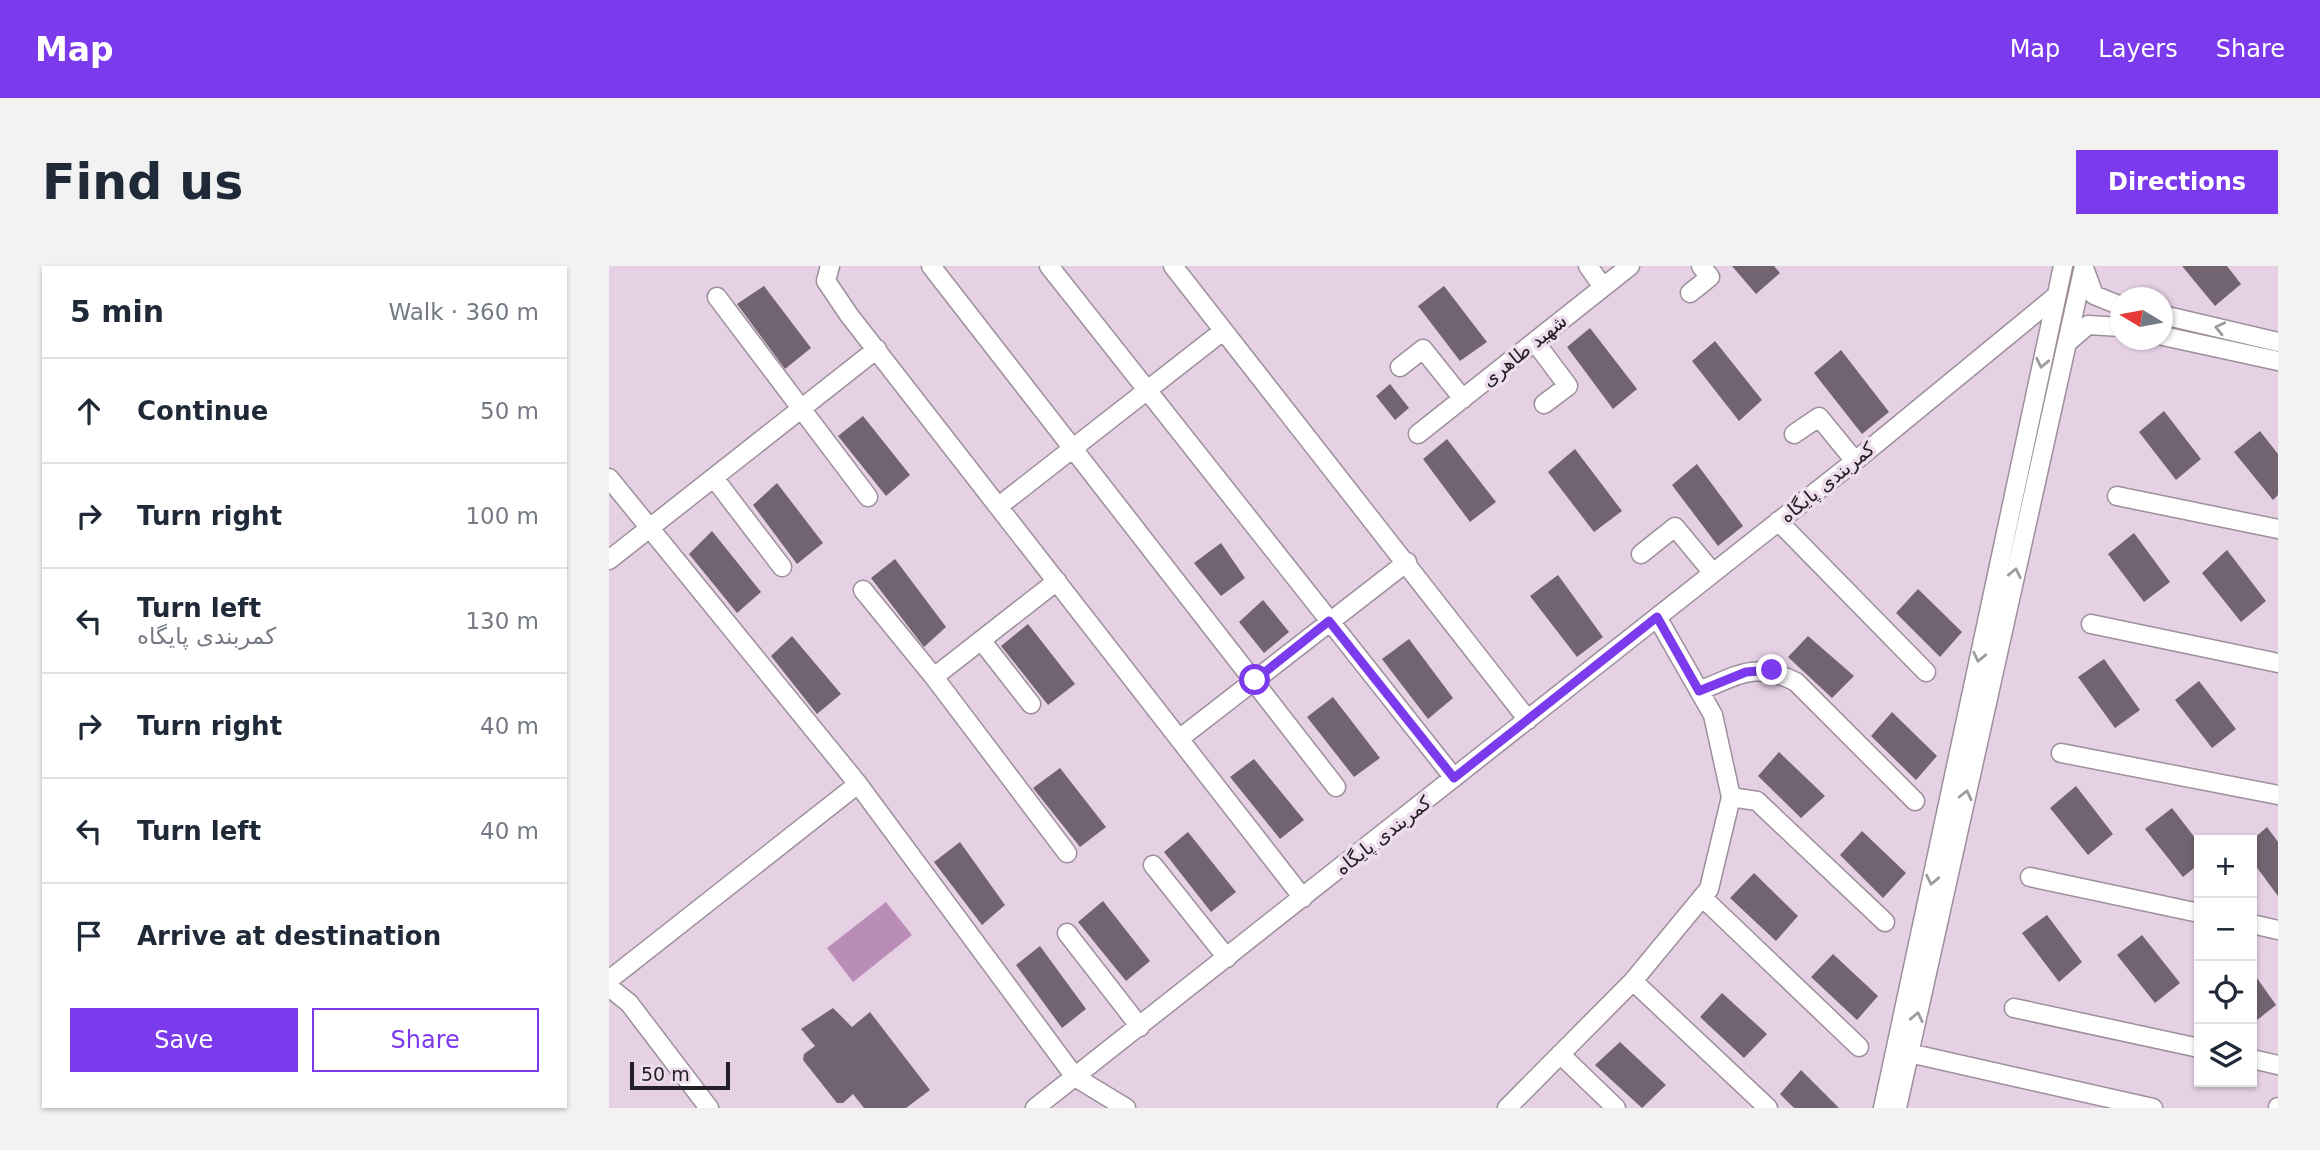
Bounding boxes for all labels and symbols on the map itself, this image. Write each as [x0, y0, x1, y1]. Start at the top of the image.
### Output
north arrow [2110, 287, 2173, 350]
street label: شهید طاهری [1477, 309, 1571, 392]
one-way arrow [2214, 322, 2226, 336]
one-way arrow [2035, 357, 2050, 369]
street label: کمربندی پایگاه [1775, 437, 1880, 528]
one-way arrow [2007, 567, 2022, 579]
one-way arrow [1973, 651, 1988, 663]
route end [1756, 654, 1787, 685]
route start [1239, 664, 1270, 695]
one-way arrow [1958, 789, 1972, 801]
street label: کمربندی پایگاه [1331, 790, 1436, 880]
one-way arrow [1925, 873, 1940, 885]
one-way arrow [1909, 1011, 1924, 1023]
scale bar [630, 1059, 730, 1091]

